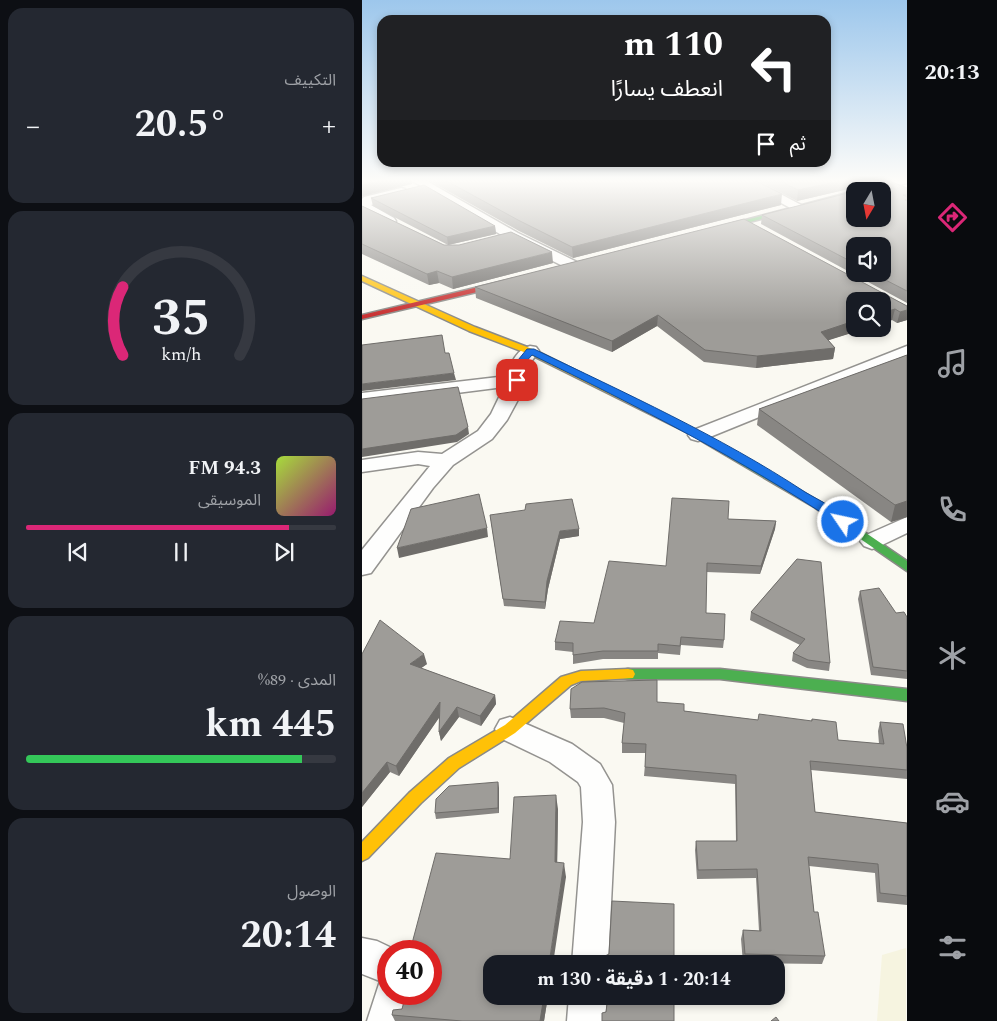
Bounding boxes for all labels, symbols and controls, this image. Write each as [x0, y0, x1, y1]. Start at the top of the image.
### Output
text: 110 m [624, 18, 723, 71]
icon: left [741, 35, 806, 100]
text: 20:13 [924, 56, 980, 89]
text: التكييف [284, 68, 336, 92]
text: انعطف يسارًا [611, 73, 723, 106]
text: 20.5° [134, 96, 228, 154]
text: − [26, 105, 40, 148]
text: + [322, 105, 336, 148]
icon: arrive [752, 130, 780, 158]
text: ثم [790, 130, 806, 159]
north arrow [846, 182, 891, 228]
map controls [846, 182, 891, 337]
icon: directions [935, 200, 970, 235]
button: sound [846, 237, 891, 282]
text: 35 [152, 279, 210, 358]
button: search [846, 292, 891, 337]
text: km/h [161, 341, 201, 368]
icon: music [935, 346, 970, 381]
pin [496, 359, 538, 401]
icon: arrive [503, 366, 531, 394]
text: 94.3 FM [188, 454, 261, 483]
text: الموسيقى [198, 488, 261, 512]
icon: phone [935, 492, 970, 527]
position arrow [816, 495, 868, 547]
icon: previous [64, 538, 92, 566]
icon: pause [167, 538, 195, 566]
icon: next [270, 538, 298, 566]
icon: climate [935, 638, 970, 673]
text: المدى · 89% [258, 668, 336, 692]
text: 445 km [205, 696, 336, 754]
icon: car [935, 784, 970, 819]
text: الوصول [287, 879, 336, 903]
text: 20:14 [241, 907, 336, 965]
icon: filters [935, 930, 970, 965]
speed limit sign: 40 [377, 940, 442, 1005]
text: 20:14 · 1 دقيقة · 130 m [537, 965, 731, 994]

